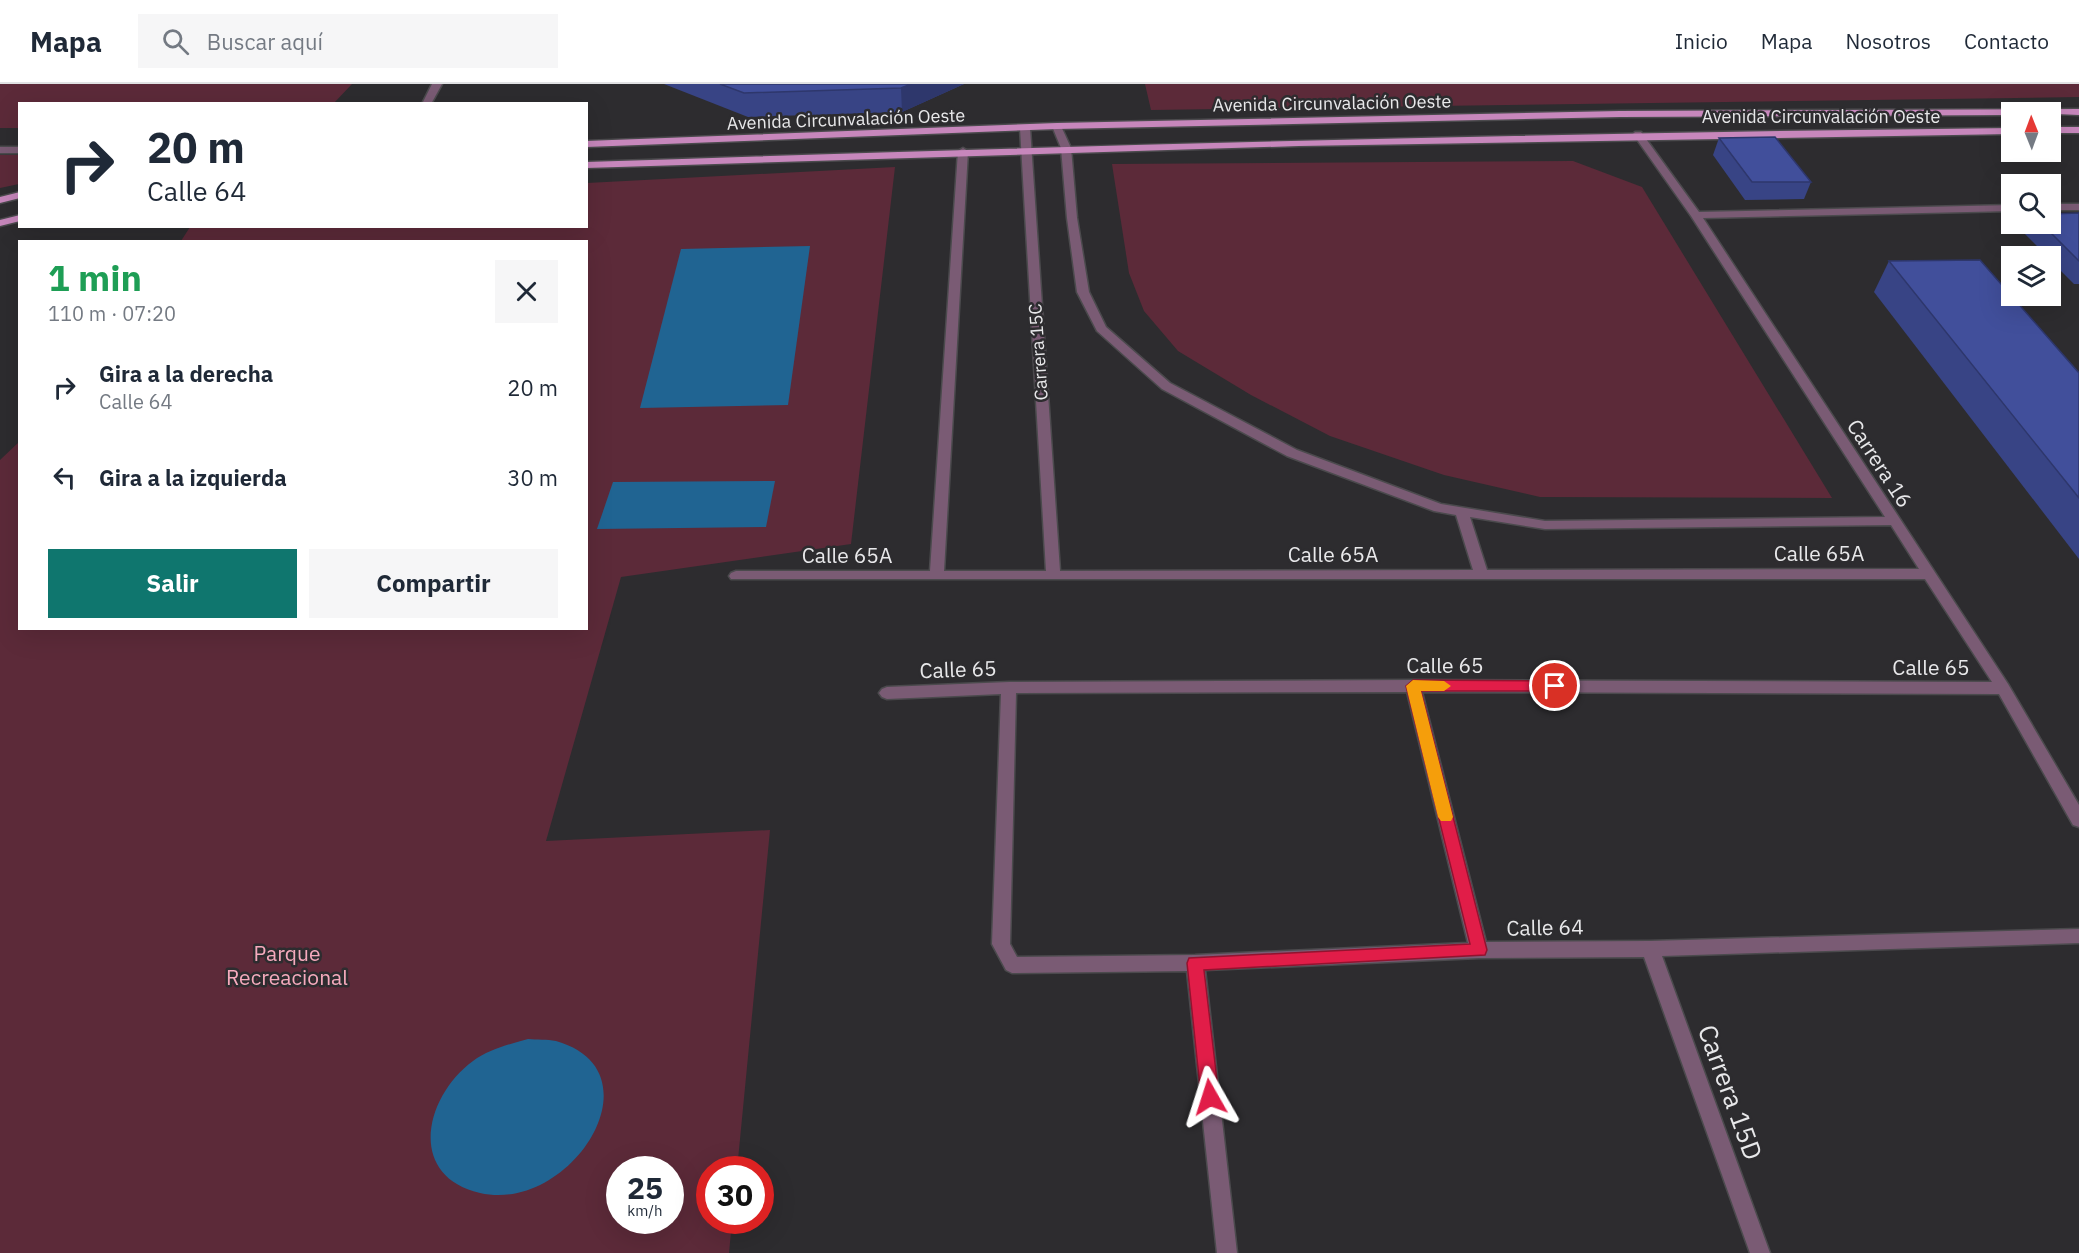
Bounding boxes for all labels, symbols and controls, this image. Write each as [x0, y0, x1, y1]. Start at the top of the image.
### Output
search box [138, 14, 558, 68]
text: Mapa [30, 23, 102, 60]
icon: search [159, 25, 192, 58]
text: Buscar aquí [207, 27, 323, 56]
text: Inicio [1675, 27, 1728, 55]
text: Mapa [1761, 27, 1813, 55]
text: Nosotros [1846, 27, 1931, 55]
text: Contacto [1964, 27, 2049, 55]
street label: Avenida Circunvalación Oeste [1212, 89, 1452, 117]
north arrow [2001, 102, 2061, 162]
map controls [2001, 102, 2061, 306]
street label: Avenida Circunvalación Oeste [726, 103, 966, 135]
street label: Avenida Circunvalación Oeste [1702, 105, 1940, 128]
text: 20 m [147, 120, 245, 175]
icon: right [48, 126, 126, 204]
text: Calle 64 [147, 173, 246, 208]
button: search [2001, 174, 2061, 234]
button: layers [2001, 246, 2061, 306]
text: 1 min [48, 254, 142, 301]
button: close [495, 260, 558, 323]
text: 110 m · 07:20 [48, 300, 176, 327]
street label: Carrera 15C [1023, 303, 1053, 401]
text: Gira a la derecha [99, 359, 273, 388]
icon: right [48, 371, 81, 404]
text: 20 m [507, 373, 558, 402]
text: Calle 64 [99, 388, 173, 415]
street label: Carrera 16 [1841, 413, 1919, 513]
icon: left [48, 461, 81, 494]
text: Gira a la izquierda [99, 463, 287, 492]
text: 30 m [507, 463, 558, 492]
street label: Calle 65A [1774, 539, 1864, 567]
street label: Calle 65A [1288, 540, 1378, 568]
street label: Calle 65A [802, 541, 892, 569]
button: Salir [48, 549, 297, 618]
button: Compartir [309, 549, 558, 618]
street label: Calle 65 [1406, 651, 1484, 679]
street label: Calle 65 [1892, 653, 1970, 681]
street label: Calle 65 [919, 654, 997, 684]
pin [1529, 660, 1580, 711]
icon: arrive [1538, 669, 1571, 702]
street label: Calle 64 [1506, 912, 1584, 942]
park label: Parque Recreacional [226, 939, 348, 991]
street label: Carrera 15D [1691, 1020, 1771, 1164]
position arrow [1178, 1065, 1242, 1129]
speed limit sign: 30 [696, 1156, 774, 1234]
text: 25 [627, 1168, 663, 1207]
text: km/h [627, 1201, 663, 1220]

